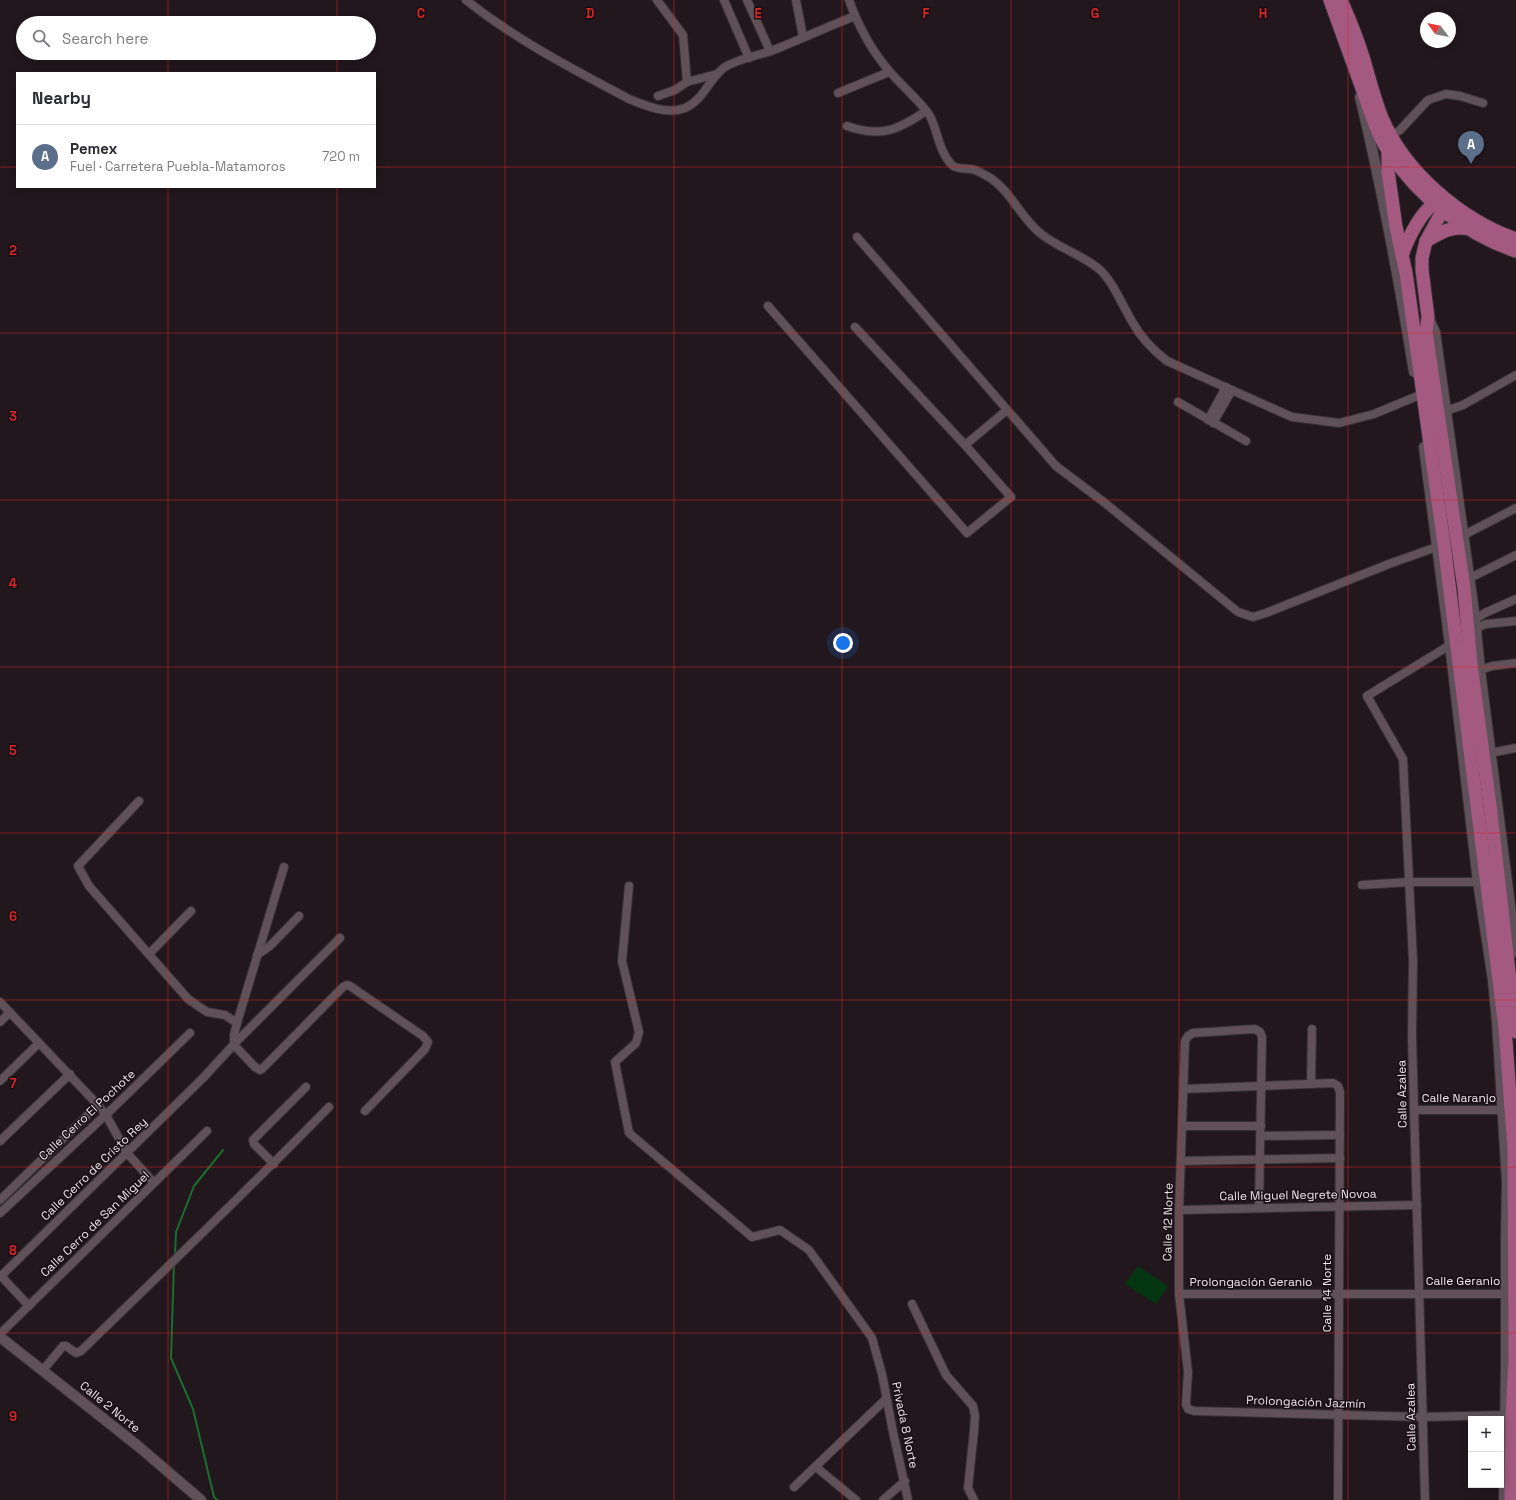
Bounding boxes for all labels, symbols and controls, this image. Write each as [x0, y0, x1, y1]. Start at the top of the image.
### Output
text: C [417, 5, 425, 22]
text: D [586, 5, 595, 22]
text: E [754, 5, 762, 22]
text: F [923, 5, 930, 22]
text: G [1091, 5, 1099, 22]
text: H [1259, 5, 1267, 22]
north arrow [1420, 12, 1456, 48]
search box [16, 16, 376, 60]
icon: search [30, 27, 52, 49]
text: Search here [62, 29, 148, 48]
text: Nearby [32, 87, 91, 109]
pin: A [1458, 131, 1484, 164]
text: Pemex [70, 139, 117, 158]
text: A [41, 148, 49, 165]
text: 720 m [322, 148, 360, 165]
text: Fuel · Carretera Puebla-Matamoros [70, 158, 286, 175]
text: 2 [9, 242, 17, 259]
text: 3 [9, 408, 17, 425]
text: 4 [9, 575, 17, 592]
your location [833, 633, 853, 653]
text: 5 [9, 742, 17, 759]
text: 6 [9, 908, 17, 925]
street label: Calle Azalea [1393, 1060, 1411, 1128]
street label: Calle Cerro El Pochote [35, 1066, 139, 1164]
text: 7 [9, 1075, 17, 1092]
street label: Calle Naranjo [1422, 1090, 1496, 1106]
street label: Calle Cerro de Cristo Rey [37, 1114, 151, 1224]
street label: Calle Cerro de San Miguel [37, 1168, 153, 1280]
street label: Calle 12 Norte [1159, 1183, 1177, 1261]
street label: Calle Miguel Negrete Novoa [1219, 1186, 1377, 1204]
text: 8 [9, 1242, 17, 1259]
street label: Calle 14 Norte [1319, 1254, 1335, 1332]
street label: Calle Geranio [1426, 1273, 1500, 1289]
street label: Prolongación Geranio [1189, 1274, 1313, 1290]
street label: Calle 2 Norte [76, 1378, 144, 1436]
street label: Privada 8 Norte [888, 1380, 922, 1470]
street label: Calle Azalea [1402, 1383, 1420, 1451]
street label: Prolongación Jazmín [1246, 1392, 1366, 1412]
text: 9 [9, 1408, 17, 1425]
map controls [1468, 1416, 1504, 1488]
button: + [1468, 1416, 1504, 1452]
button: − [1468, 1452, 1504, 1488]

